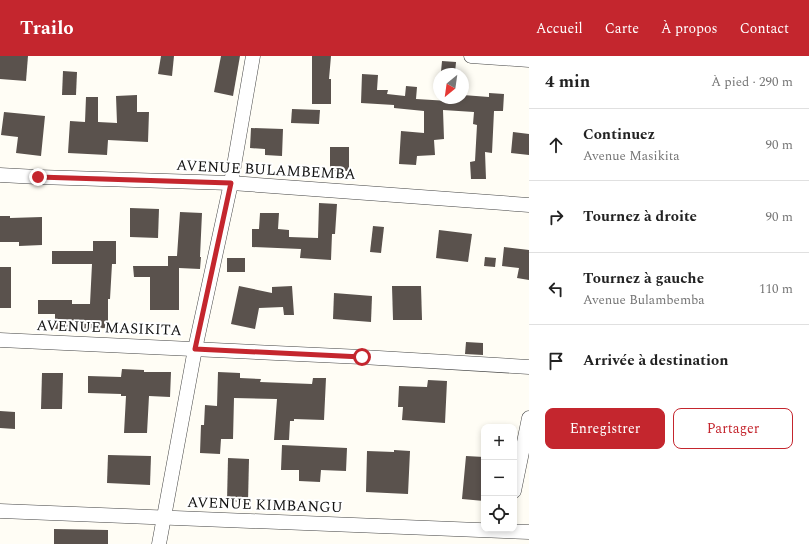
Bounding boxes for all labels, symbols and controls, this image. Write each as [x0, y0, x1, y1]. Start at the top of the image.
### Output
text: Trailo [20, 14, 74, 43]
text: Accueil [536, 18, 583, 39]
text: Carte [605, 18, 639, 39]
text: À propos [661, 18, 718, 39]
text: Contact [740, 18, 789, 39]
north arrow [433, 68, 469, 104]
text: 4 min [545, 69, 590, 95]
text: À pied · 290 m [711, 72, 793, 92]
text: Continuez [583, 123, 655, 146]
icon: ahead [545, 134, 567, 156]
text: 90 m [766, 135, 793, 155]
text: Avenue Masikita [583, 146, 680, 166]
street label: AVENUE BULAMBEMBA [176, 154, 356, 186]
route end [29, 168, 47, 186]
text: Tournez à droite [583, 205, 697, 228]
icon: right [545, 206, 567, 228]
text: 90 m [766, 207, 793, 227]
text: Tournez à gauche [583, 267, 704, 290]
icon: left [545, 278, 567, 300]
text: 110 m [759, 279, 793, 299]
text: Avenue Bulambemba [583, 290, 705, 310]
street label: AVENUE MASIKITA [36, 314, 182, 342]
route start [353, 348, 371, 366]
text: Arrivée à destination [583, 349, 729, 372]
icon: arrive [545, 350, 567, 372]
button: Enregistrer [545, 408, 665, 449]
button: Partager [673, 408, 793, 449]
map controls [481, 424, 517, 532]
button: + [481, 424, 517, 460]
button: − [481, 460, 517, 496]
street label: AVENUE KIMBANGU [187, 491, 343, 519]
button: locate [481, 496, 517, 532]

